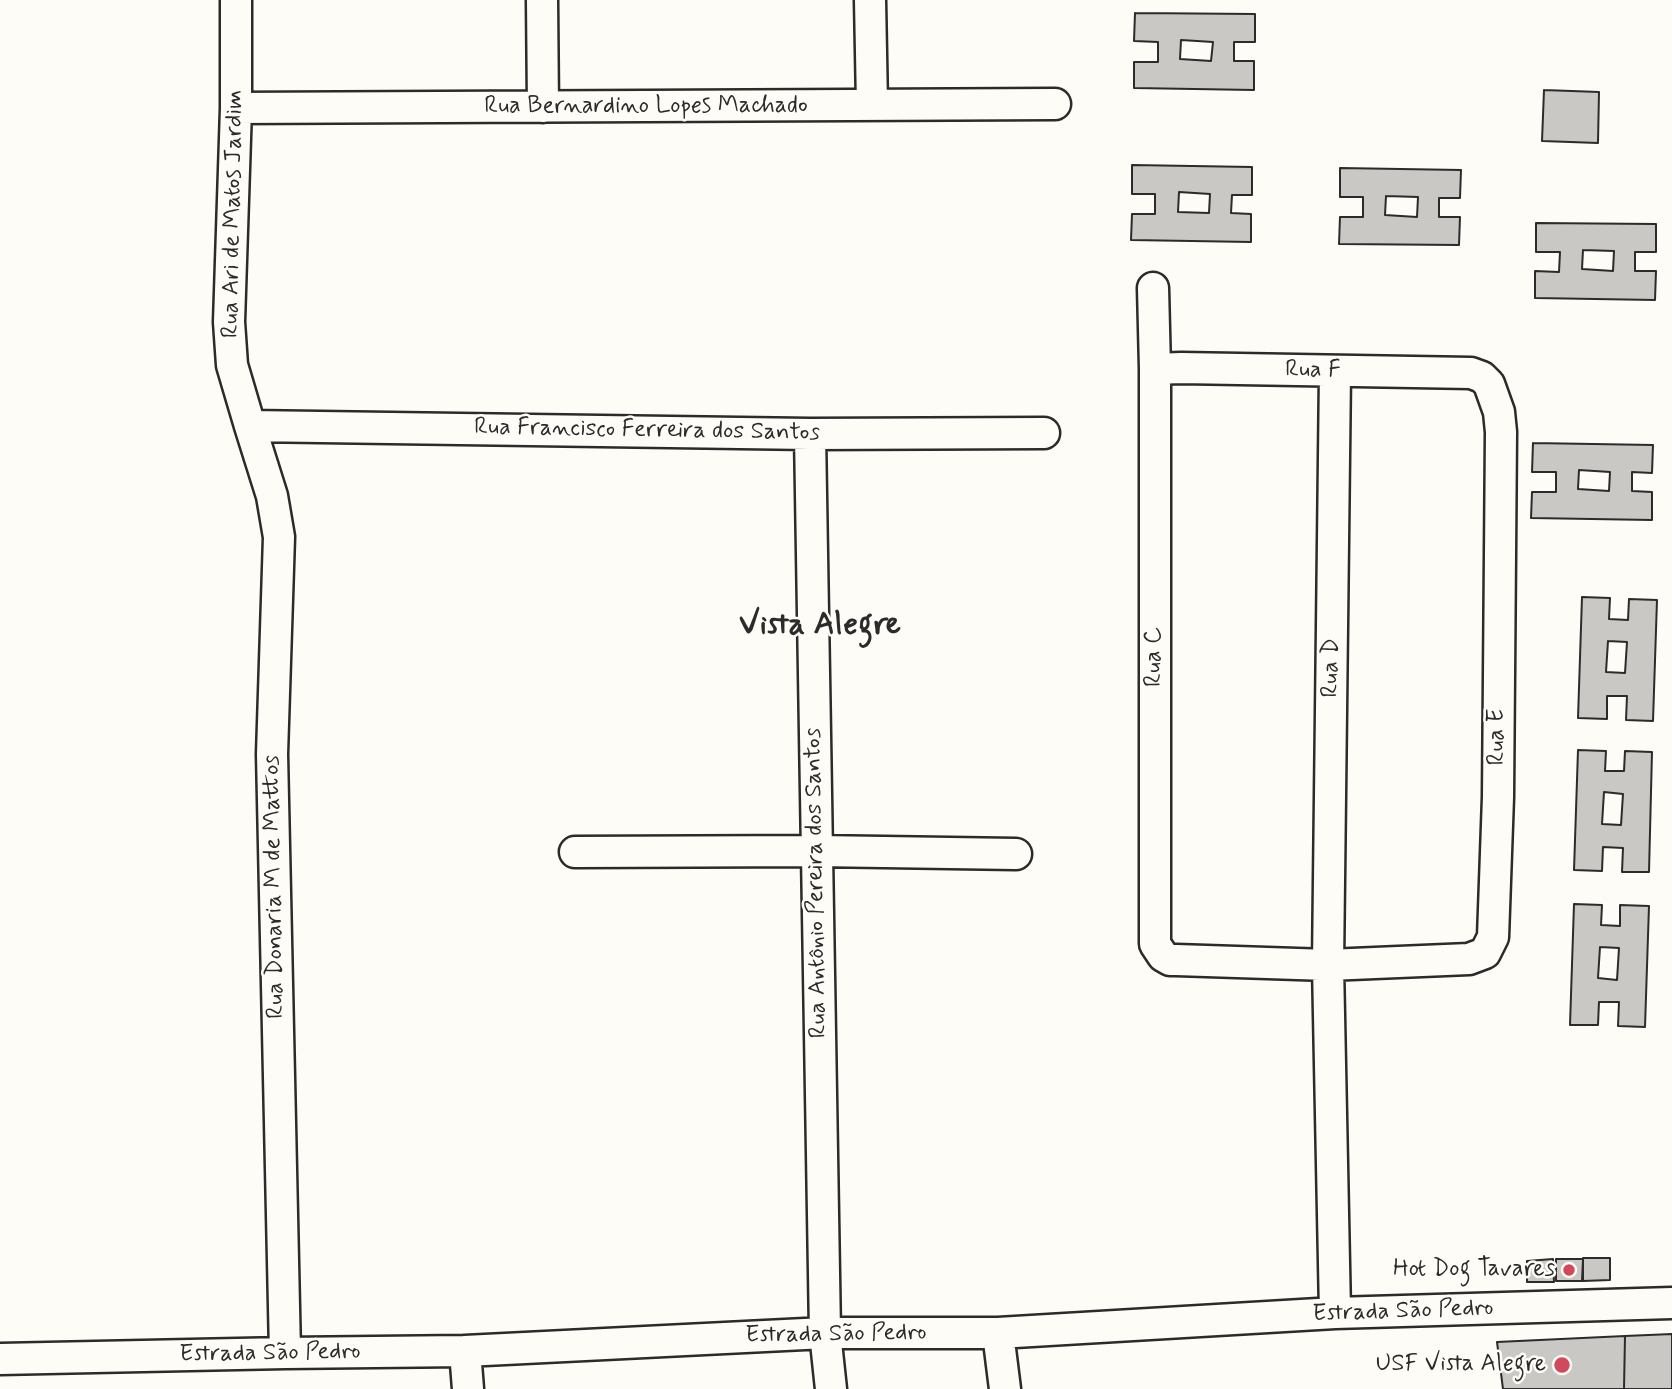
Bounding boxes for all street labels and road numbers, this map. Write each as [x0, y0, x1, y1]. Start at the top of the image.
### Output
street label: Rua Ari de Matos Jardim [217, 90, 251, 338]
street label: Rua Bernardino Lopes Machado [484, 93, 808, 121]
street label: Rua F [1285, 356, 1341, 386]
street label: Rua Francisco Ferreira dos Santos [474, 414, 820, 448]
street label: Rua C [1141, 627, 1169, 687]
street label: Rua D [1317, 638, 1347, 698]
street label: Rua E [1484, 708, 1512, 766]
street label: Rua Antônio Pereira dos Santos [800, 727, 834, 1039]
street label: Rua Donaria M de Mattos [258, 755, 292, 1019]
street label: Estrada São Pedro [1312, 1294, 1494, 1330]
street label: Estrada São Pedro [745, 1319, 927, 1351]
street label: Estrada São Pedro [179, 1338, 361, 1370]

